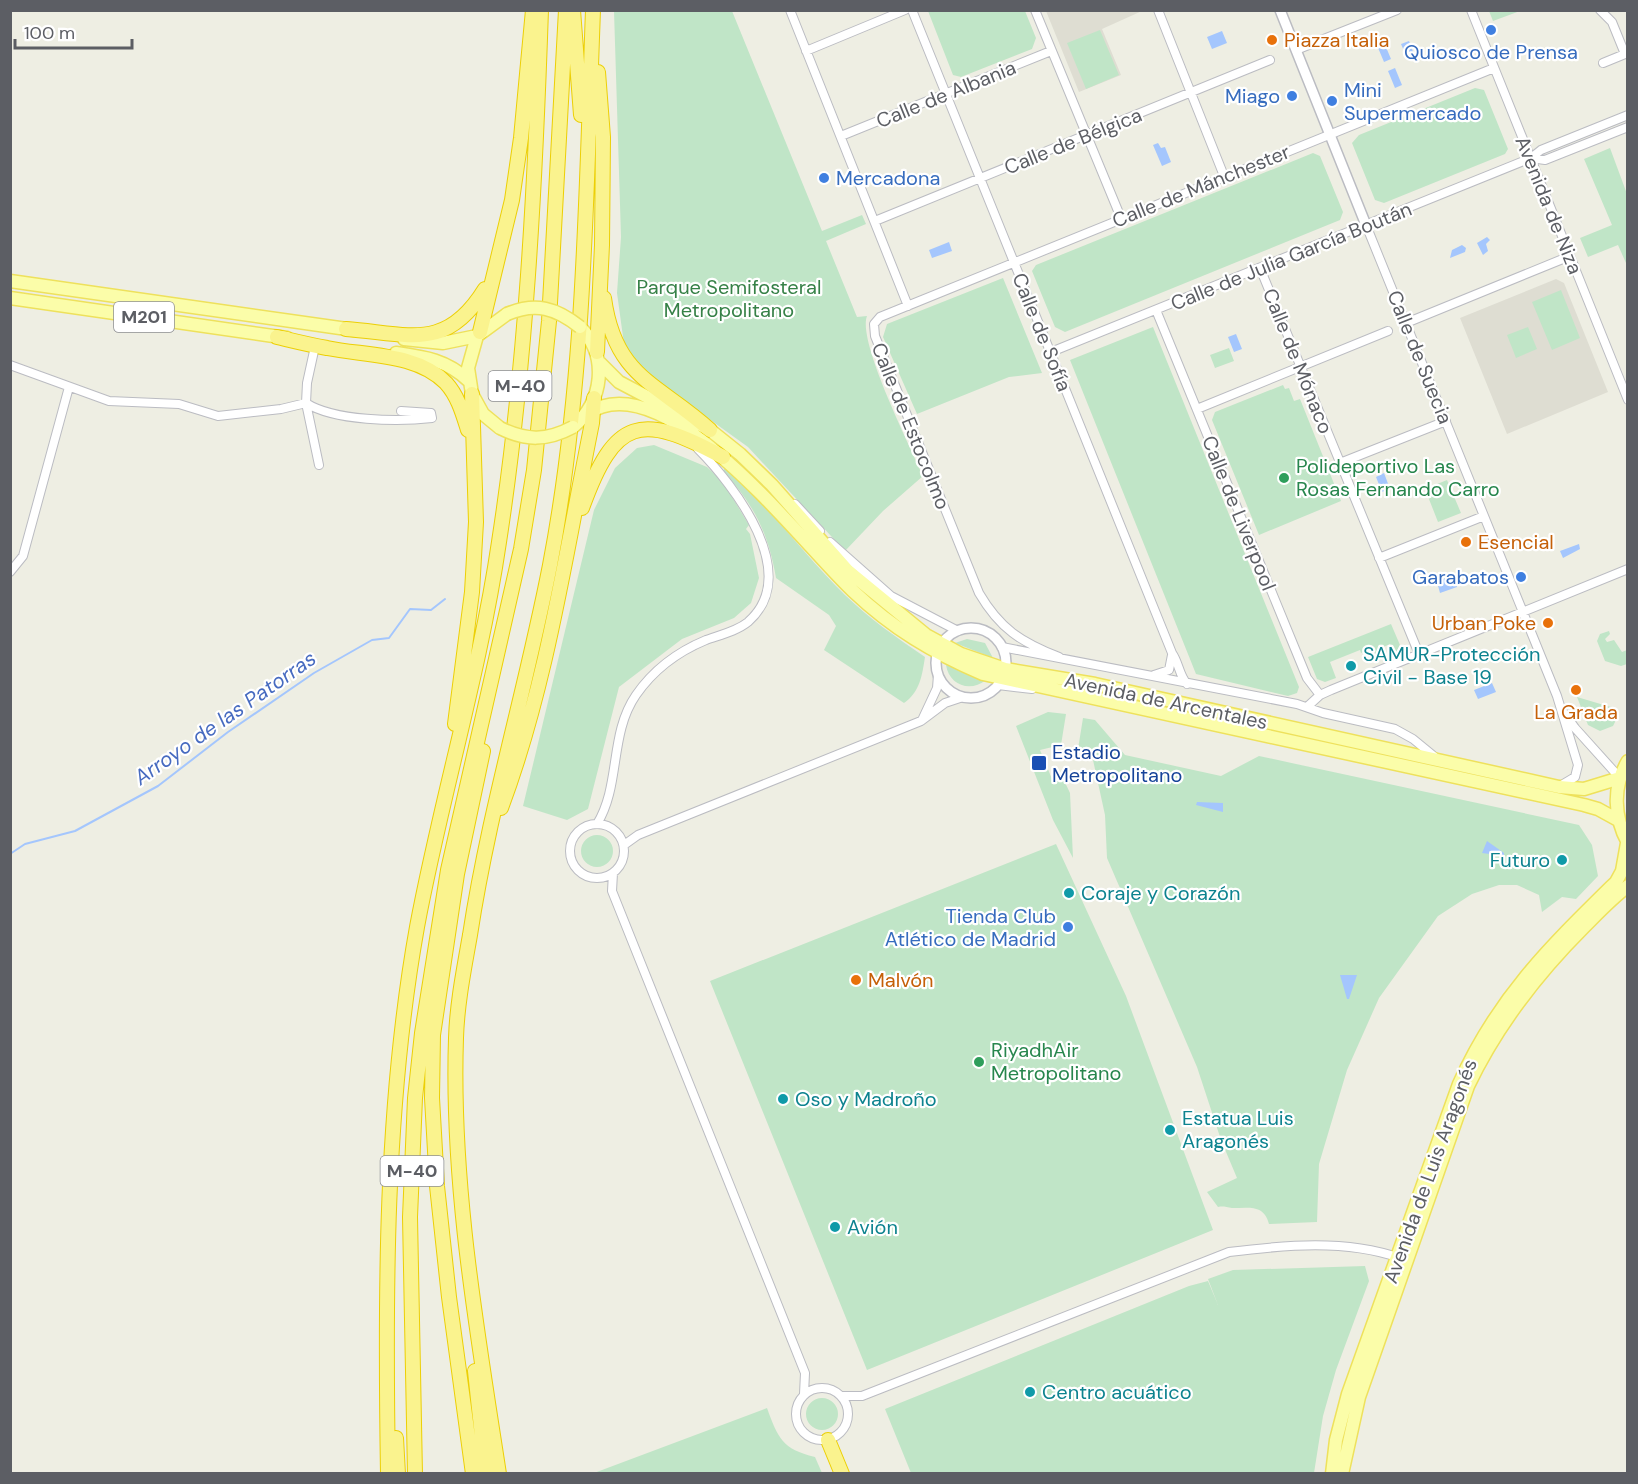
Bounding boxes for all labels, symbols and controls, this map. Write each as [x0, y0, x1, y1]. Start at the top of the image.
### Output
scale bar [15, 12, 132, 50]
text: 100 m [24, 21, 75, 45]
marker: Quiosco de Prensa [1484, 23, 1498, 37]
place label: Piazza Italia [1284, 27, 1389, 53]
marker: Piazza Italia [1265, 33, 1279, 47]
place label: Quiosco de Prensa [1404, 39, 1578, 65]
street label: Calle de Albania [872, 54, 1020, 134]
place label: Mini Supermercado [1344, 77, 1481, 126]
place label: Miago [1225, 83, 1280, 109]
marker: Miago [1285, 89, 1299, 103]
marker: Mini Supermercado [1325, 94, 1339, 108]
street label: Calle de Bélgica [1000, 102, 1146, 180]
street label: Avenida de Niza [1509, 132, 1589, 278]
street label: Calle de Mánchester [1108, 138, 1294, 234]
place label: Mercadona [836, 165, 940, 191]
marker: Mercadona [817, 171, 831, 185]
street label: Calle de Julia García Boután [1167, 196, 1415, 316]
street label: Calle de Sofía [1006, 269, 1078, 395]
park label: Parque Semifosteral Metropolitano [637, 274, 821, 323]
street label: Calle de Mónaco [1257, 285, 1339, 437]
street label: Calle de Suecia [1381, 286, 1459, 428]
road number: M201 [114, 302, 174, 332]
street label: Calle de Estocolmo [866, 339, 956, 513]
road number: M-40 [488, 371, 552, 401]
street label: Calle de Liverpool [1196, 432, 1282, 594]
place label: Polideportivo Las Rosas Fernando Carro [1296, 453, 1500, 502]
marker: Polideportivo Las Rosas Fernando Carro [1277, 471, 1291, 485]
place label: Esencial [1478, 529, 1554, 555]
marker: Esencial [1459, 535, 1473, 549]
place label: Garabatos [1412, 564, 1509, 590]
marker: Garabatos [1514, 570, 1528, 584]
place label: Urban Poke [1432, 610, 1536, 636]
marker: Urban Poke [1541, 616, 1555, 630]
place label: SAMUR-Protección Civil - Base 19 [1363, 641, 1541, 690]
water label: Arroyo de las Patorras [128, 644, 322, 792]
marker: SAMUR-Protección Civil - Base 19 [1344, 659, 1358, 673]
street label: Avenida de Arcentales [1062, 667, 1270, 735]
marker: La Grada [1569, 683, 1583, 697]
place label: La Grada [1534, 699, 1618, 725]
place label: Estadio Metropolitano [1052, 739, 1182, 788]
marker: Estadio Metropolitano [1030, 754, 1048, 772]
place label: Futuro [1490, 847, 1550, 873]
marker: Futuro [1555, 853, 1569, 867]
place label: Coraje y Corazón [1081, 880, 1240, 906]
marker: Coraje y Corazón [1062, 886, 1076, 900]
place label: Tienda Club Atlético de Madrid [885, 903, 1056, 952]
marker: Tienda Club Atlético de Madrid [1061, 920, 1075, 934]
place label: Malvón [868, 967, 934, 993]
marker: Malvón [849, 973, 863, 987]
place label: RiyadhAir Metropolitano [991, 1037, 1121, 1086]
marker: RiyadhAir Metropolitano [972, 1055, 986, 1069]
street label: Avenida de Luis Aragonés [1377, 1055, 1483, 1287]
place label: Oso y Madroño [795, 1086, 937, 1112]
marker: Oso y Madroño [776, 1092, 790, 1106]
place label: Estatua Luis Aragonés [1182, 1105, 1294, 1154]
marker: Estatua Luis Aragonés [1163, 1123, 1177, 1137]
road number: M-40 [380, 1156, 444, 1186]
place label: Avión [847, 1214, 898, 1240]
marker: Avión [828, 1220, 842, 1234]
place label: Centro acuático [1042, 1379, 1192, 1405]
marker: Centro acuático [1023, 1385, 1037, 1399]

